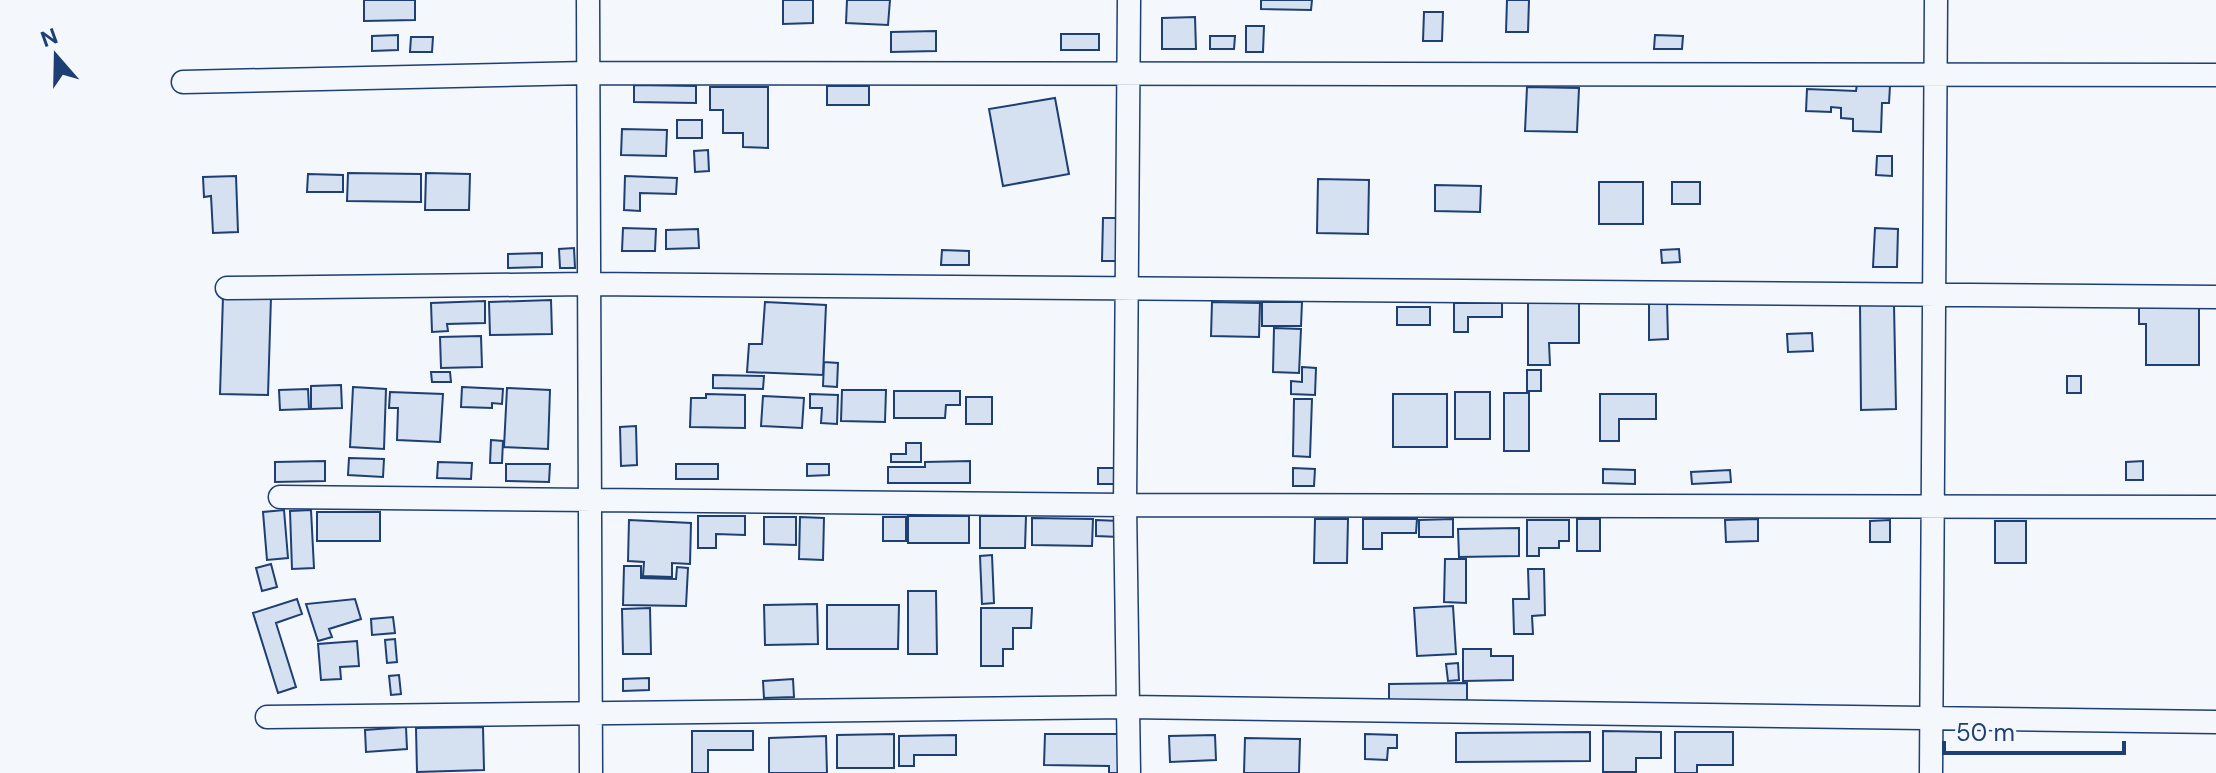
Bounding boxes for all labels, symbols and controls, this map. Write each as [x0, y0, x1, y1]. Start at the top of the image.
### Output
north arrow [16, 16, 96, 96]
text: N [37, 21, 62, 54]
scale bar [1944, 705, 2124, 755]
text: 50 m [1956, 717, 2015, 748]

